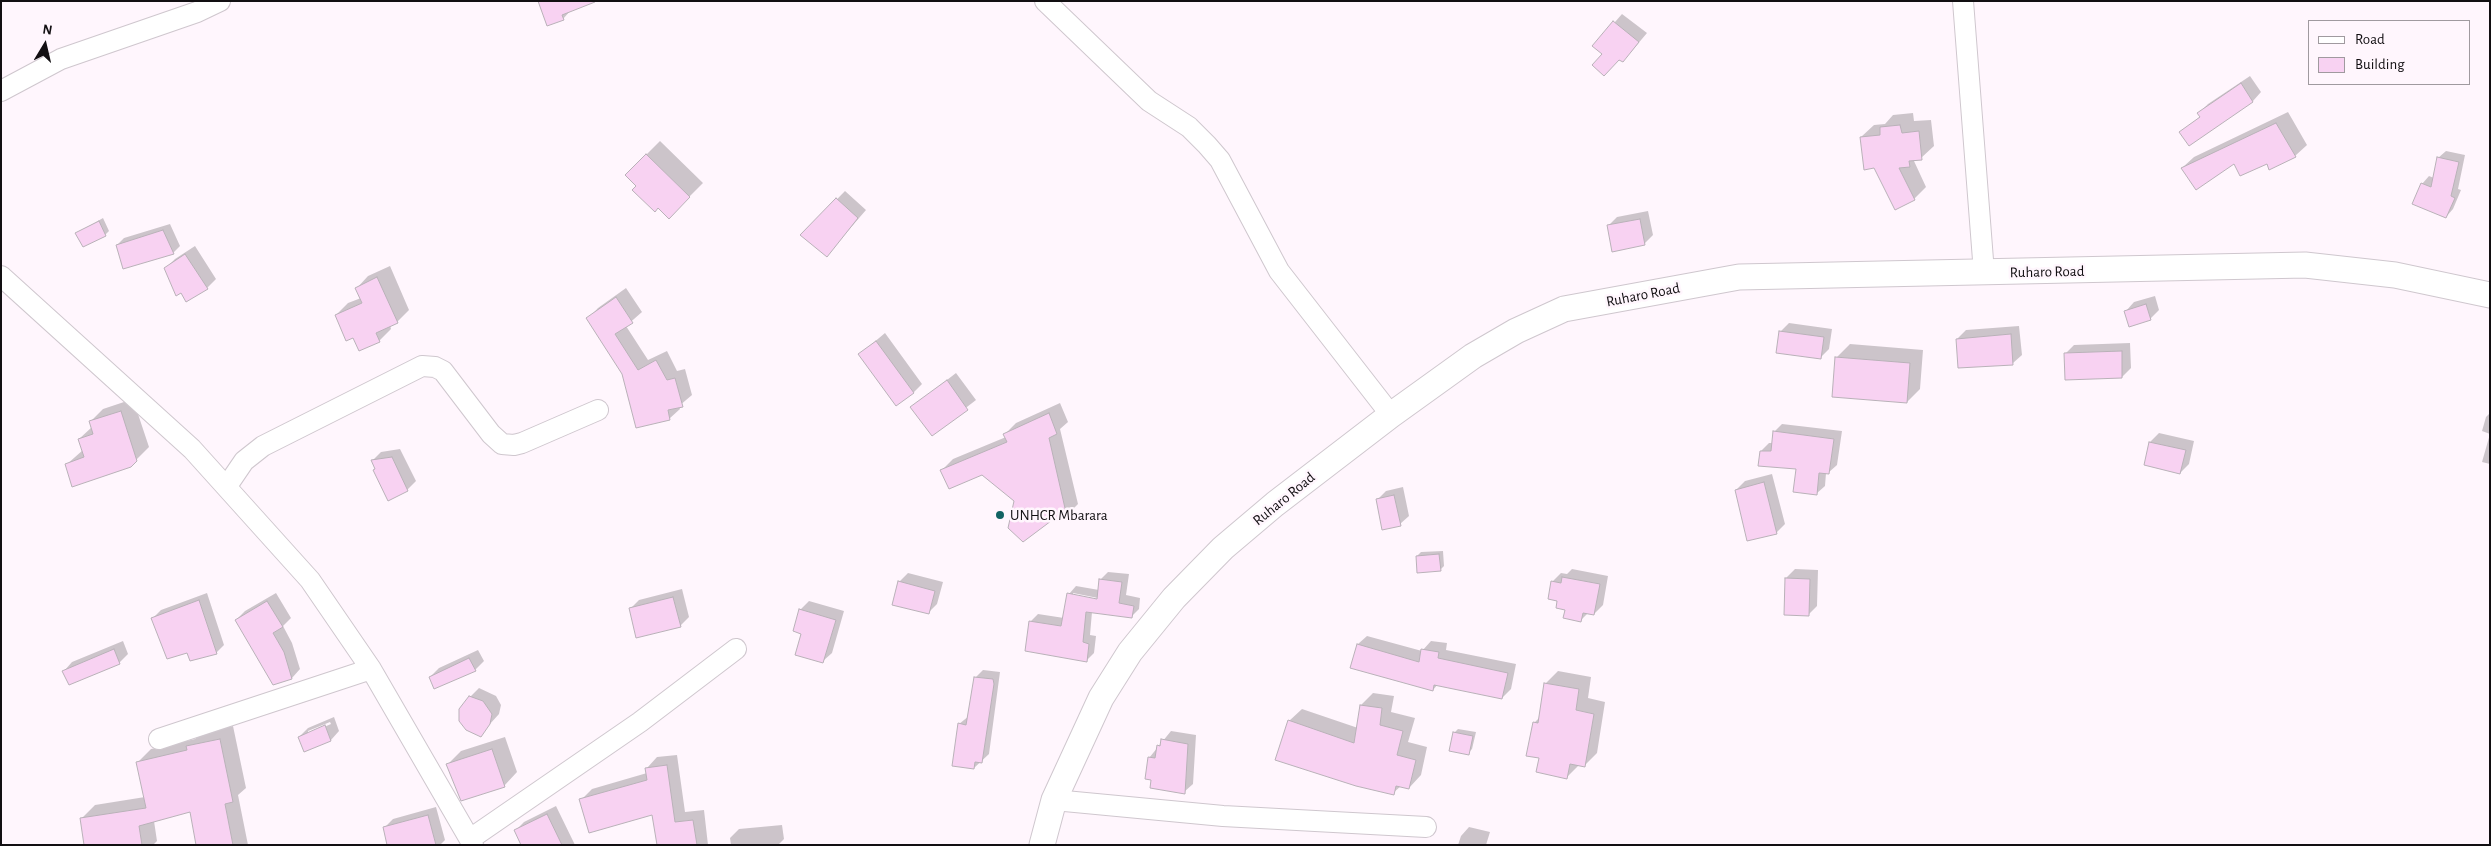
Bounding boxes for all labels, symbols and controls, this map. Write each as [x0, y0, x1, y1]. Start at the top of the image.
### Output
north arrow [20, 20, 70, 70]
legend [2308, 20, 2471, 85]
text: N [41, 23, 53, 38]
text: Road [2355, 32, 2385, 47]
text: Building [2355, 57, 2405, 72]
street label: Ruharo Road [2009, 262, 2085, 282]
street label: Ruharo Road [1605, 279, 1681, 311]
street label: Ruharo Road [1249, 468, 1319, 530]
place label: UNHCR Mbarara [1010, 506, 1108, 524]
marker: UNHCR Mbarara [994, 509, 1006, 521]

